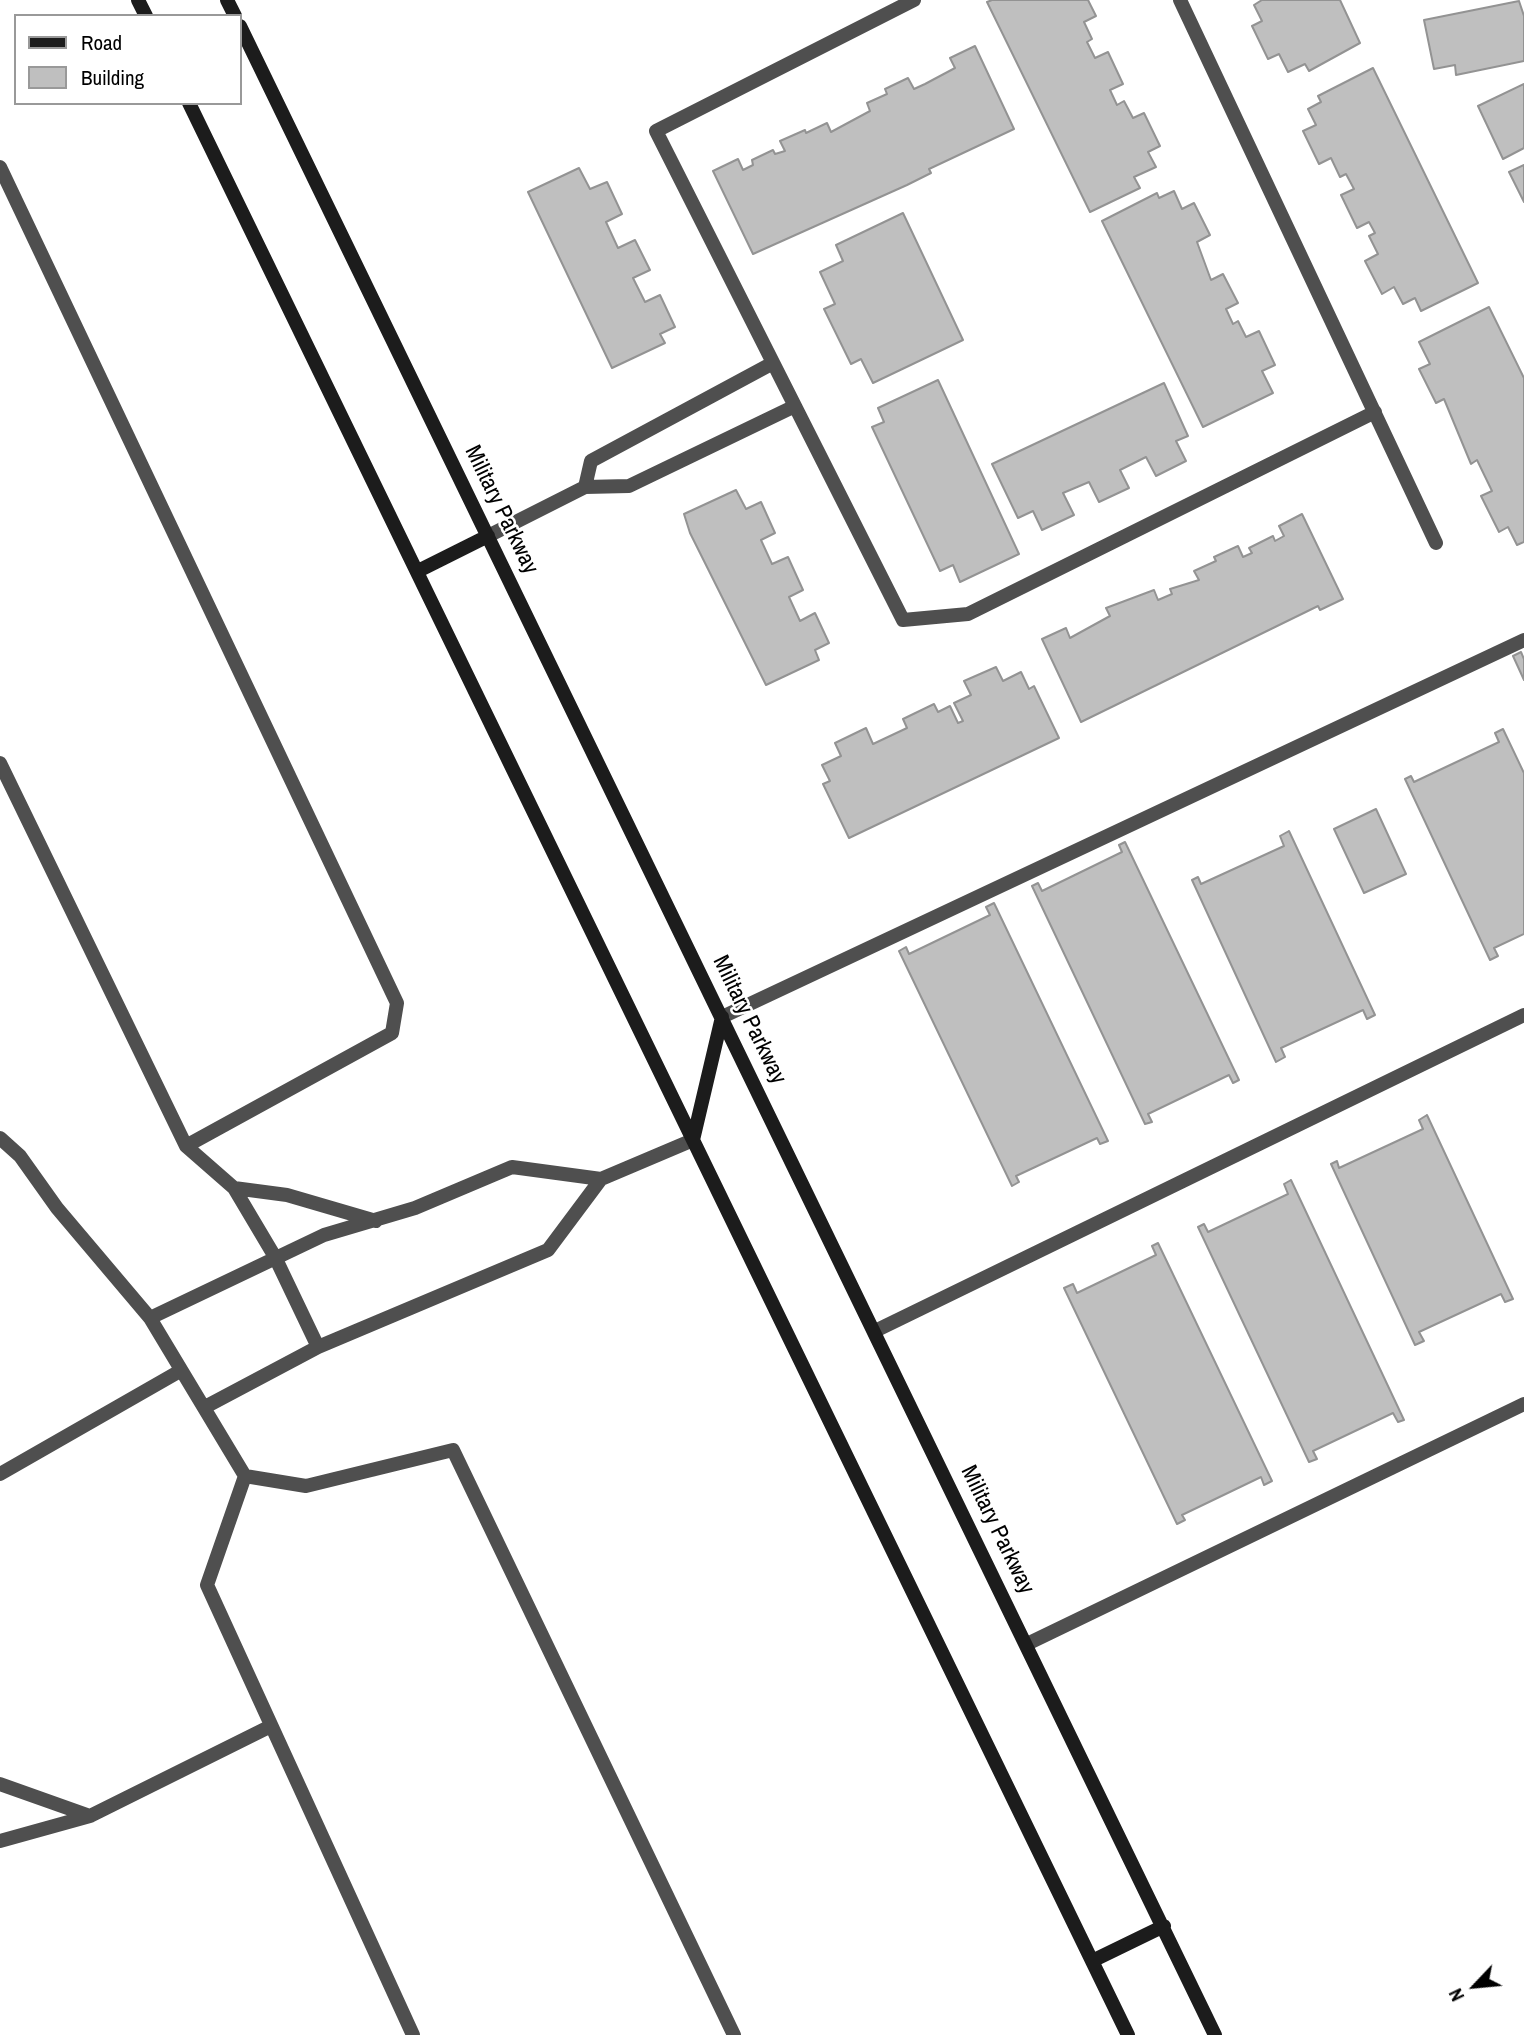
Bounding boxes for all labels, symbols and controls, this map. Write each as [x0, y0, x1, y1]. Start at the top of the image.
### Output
legend [14, 14, 242, 105]
text: Road [81, 28, 122, 57]
text: Building [81, 63, 144, 92]
street label: Military Parkway [458, 441, 544, 579]
street label: Military Parkway [706, 951, 792, 1089]
street label: Military Parkway [954, 1461, 1040, 1599]
north arrow [1440, 1951, 1510, 2021]
text: N [1442, 1984, 1470, 2006]

